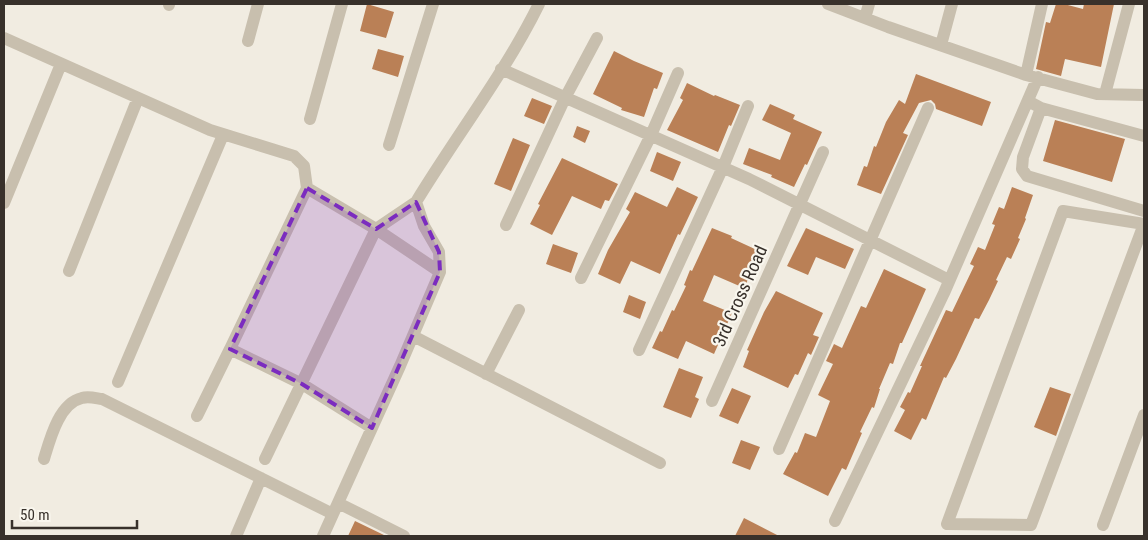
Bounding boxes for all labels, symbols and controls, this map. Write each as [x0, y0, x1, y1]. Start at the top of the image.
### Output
street label: 3rd Cross Road [708, 242, 771, 350]
scale bar [12, 498, 138, 530]
text: 50 m [20, 506, 50, 524]

